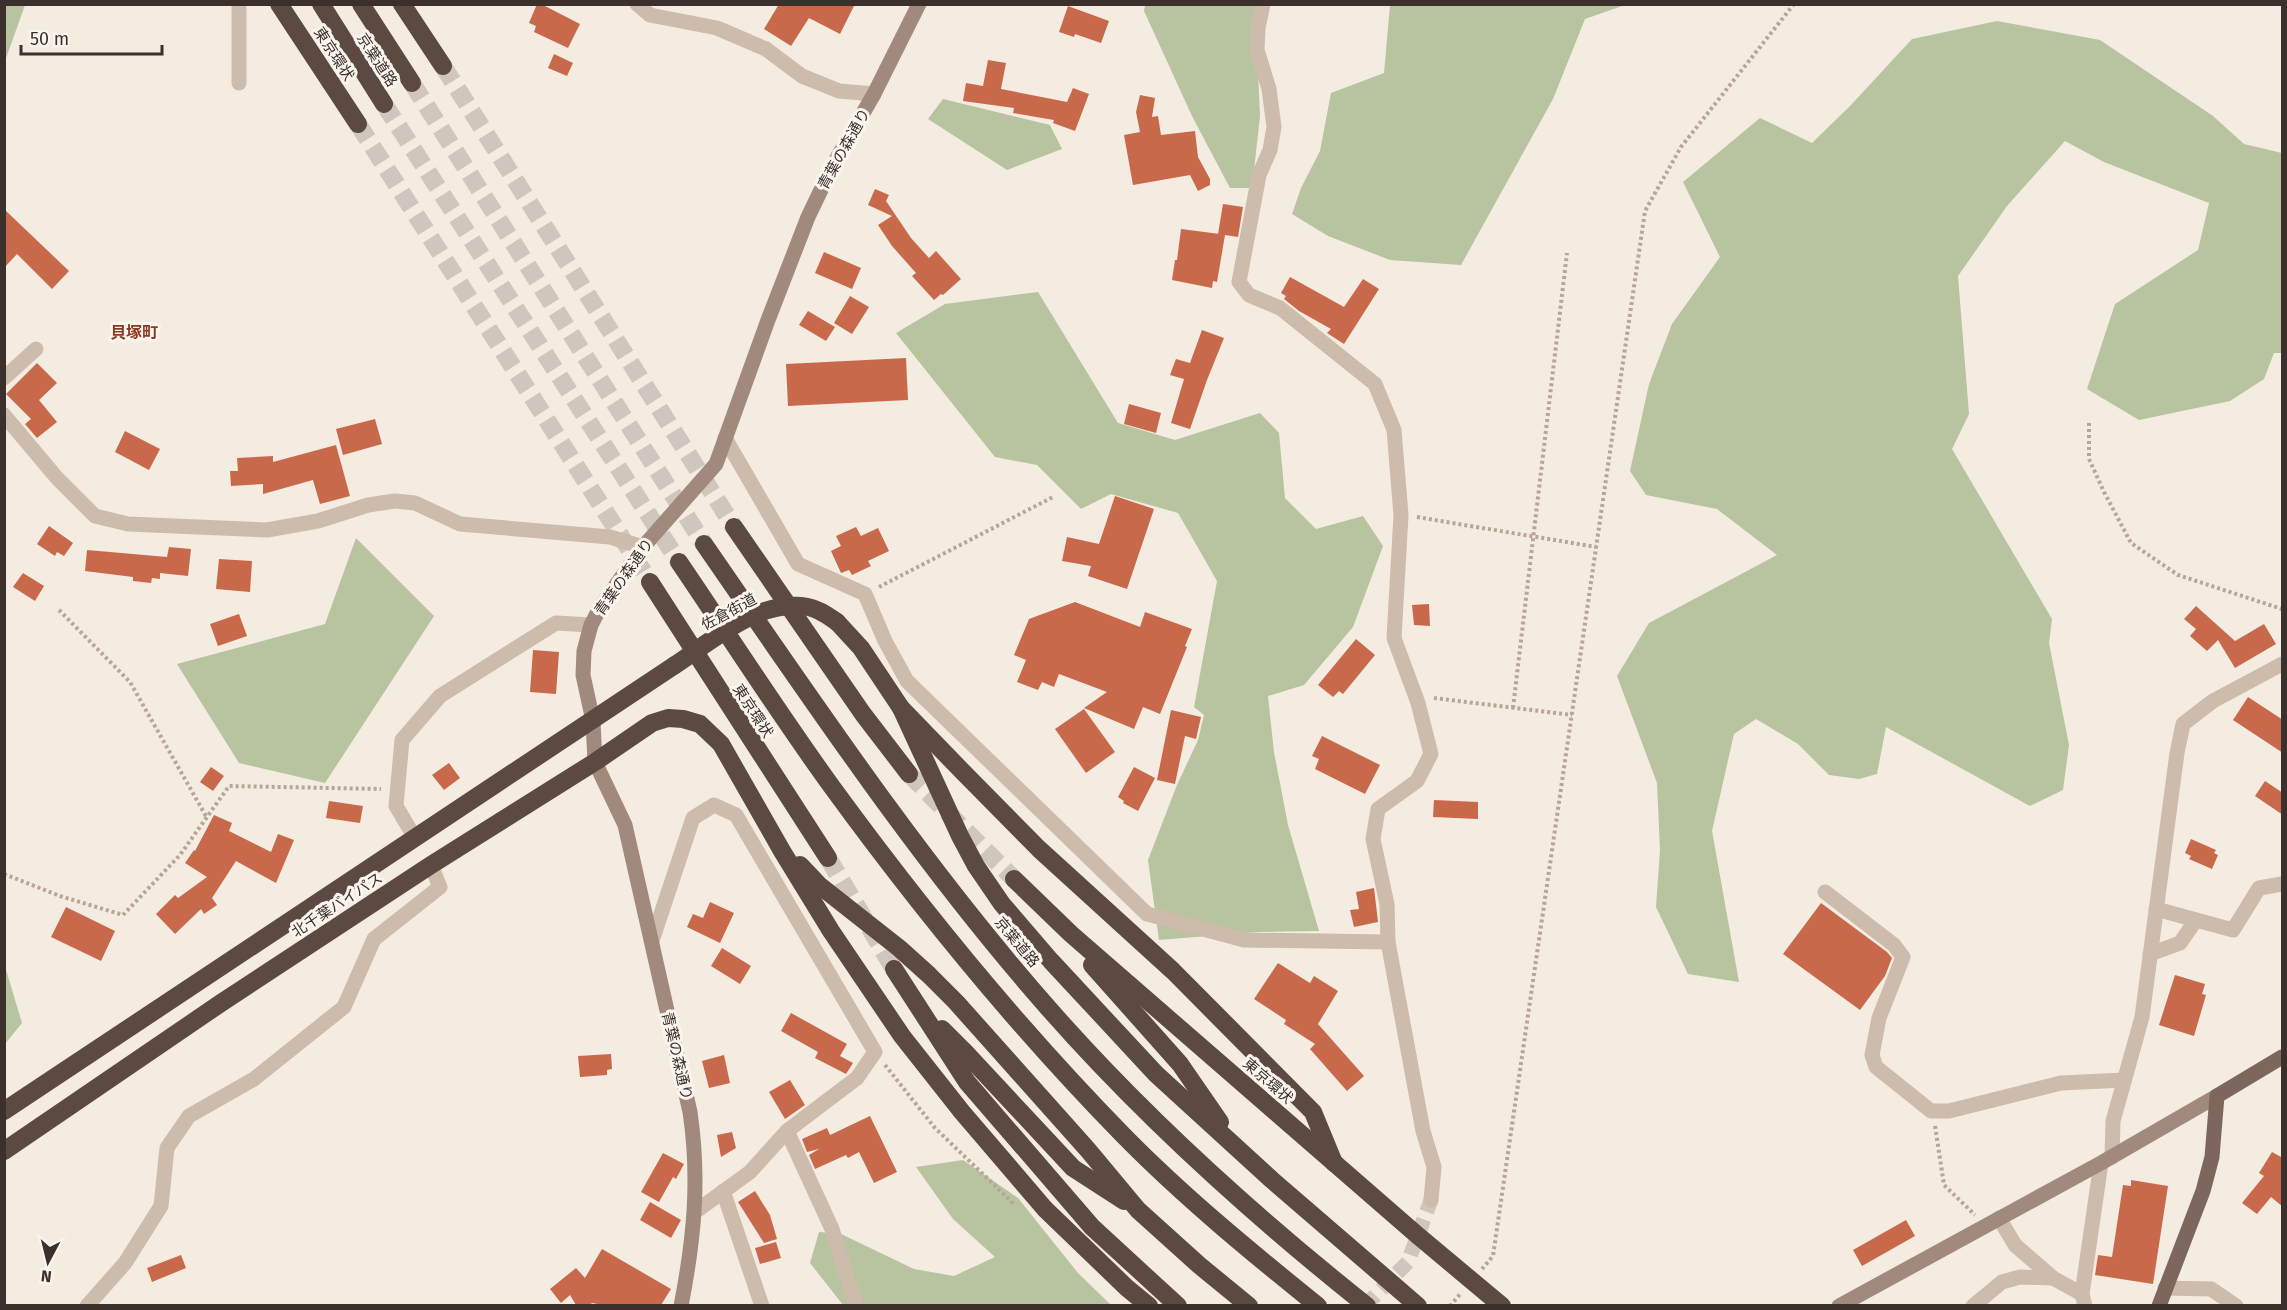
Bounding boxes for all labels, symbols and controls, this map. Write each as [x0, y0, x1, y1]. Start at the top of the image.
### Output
scale bar [21, 18, 162, 56]
street label: 東京環状 [310, 24, 358, 84]
text: 50 m [30, 28, 69, 50]
street label: 京葉道路 [353, 30, 401, 90]
street label: 青葉の森通り [814, 105, 874, 193]
district label: 貝塚町 [110, 323, 158, 342]
street label: 青葉の森通り [591, 535, 657, 619]
street label: 佐倉街道 [698, 590, 760, 634]
street label: 東京環状 [729, 681, 777, 741]
street label: 北千葉バイパス [288, 869, 386, 941]
street label: 京葉道路 [991, 913, 1043, 971]
street label: 青葉の森通り [658, 1010, 696, 1102]
street label: 東京環状 [1239, 1055, 1297, 1107]
north arrow [18, 1232, 78, 1292]
text: N [40, 1266, 53, 1286]

